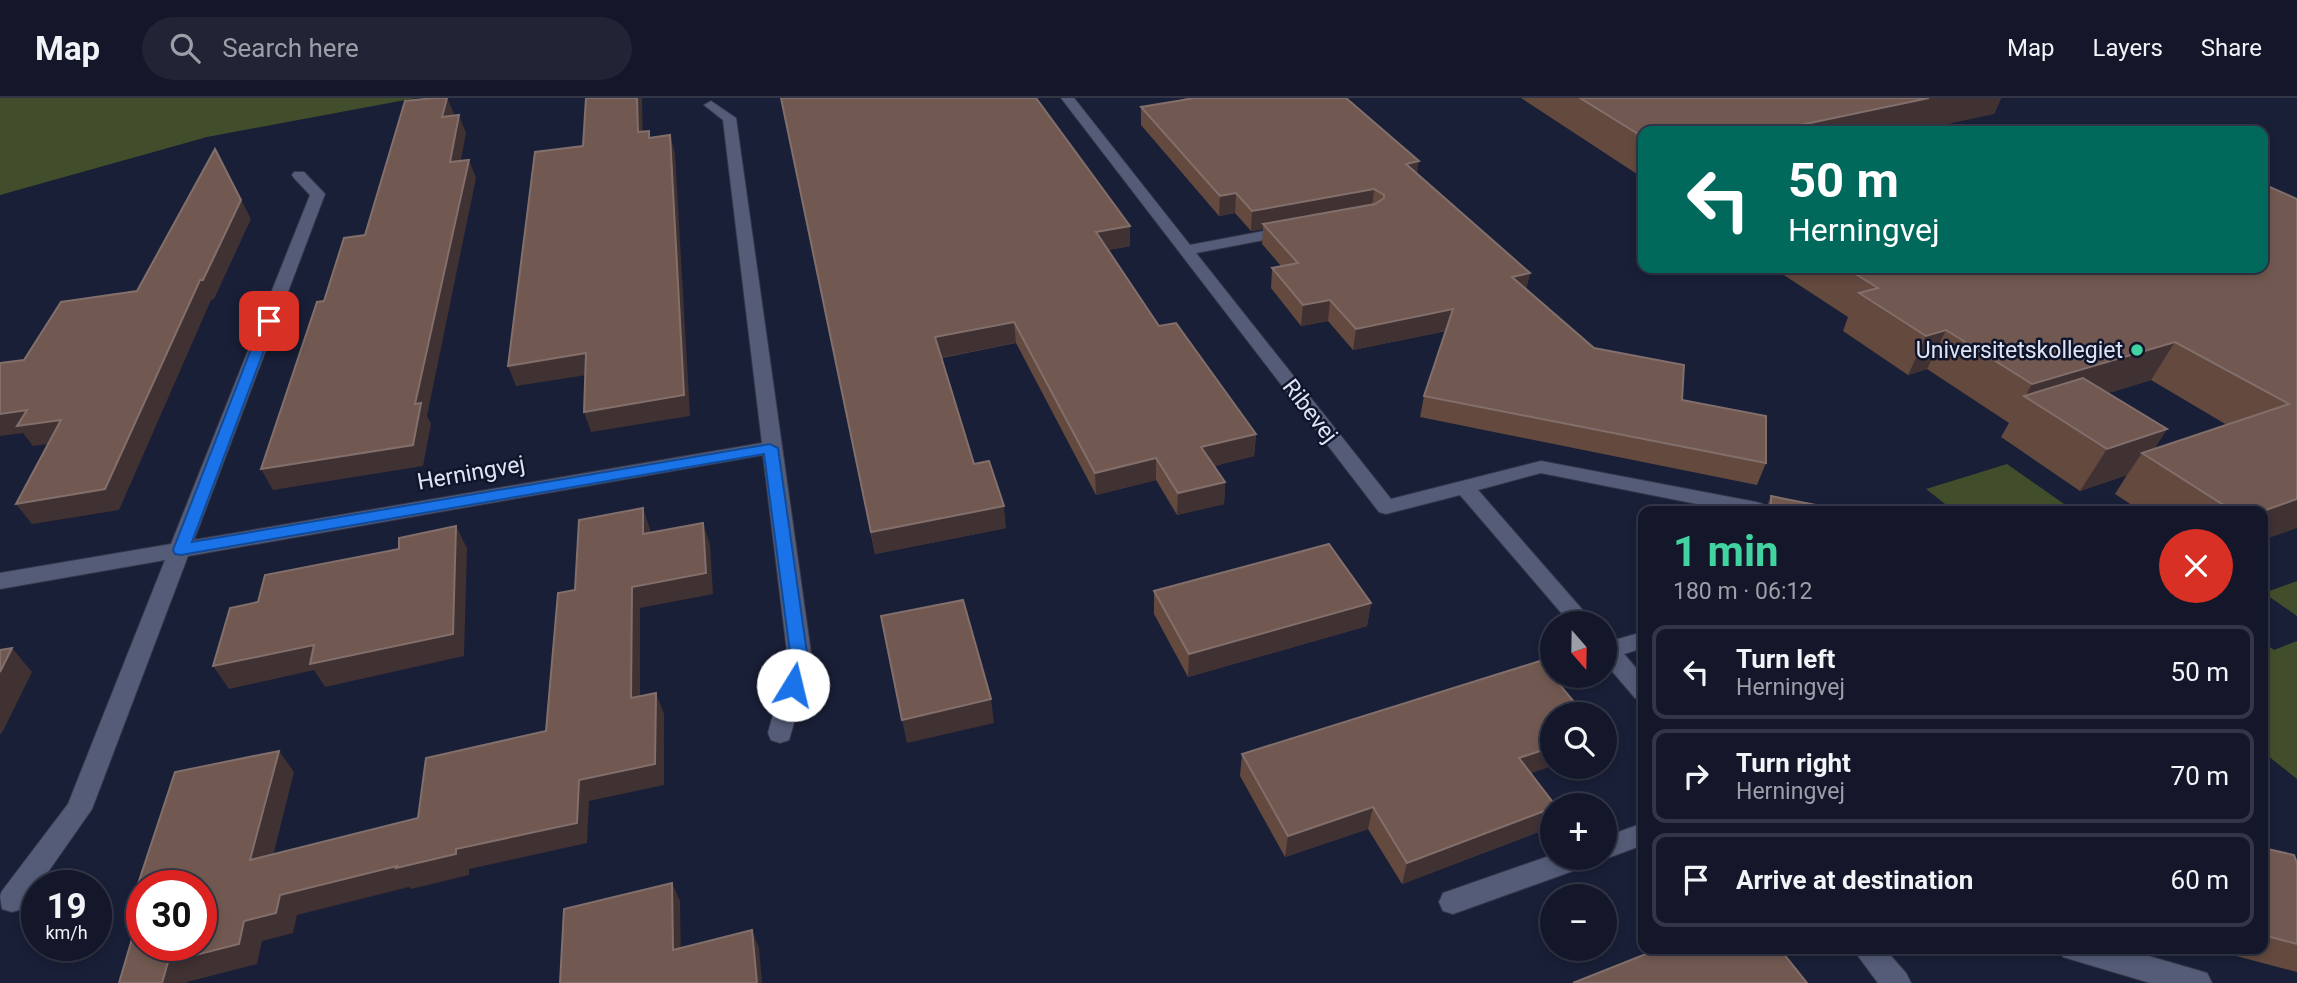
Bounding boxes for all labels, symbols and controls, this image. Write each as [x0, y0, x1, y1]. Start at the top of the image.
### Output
search box [142, 17, 632, 80]
text: Map [35, 29, 100, 68]
icon: search [166, 29, 204, 67]
text: Search here [222, 33, 359, 63]
text: Map [2007, 34, 2055, 62]
text: Layers [2093, 34, 2163, 62]
text: Share [2201, 34, 2262, 62]
text: 50 m [1788, 152, 1899, 209]
icon: left [1673, 154, 1764, 245]
text: Herningvej [1788, 211, 1940, 249]
pin [239, 291, 299, 351]
icon: arrive [250, 302, 288, 340]
place label: Universitetskollegiet [1916, 337, 2123, 364]
marker: Universitetskollegiet [2129, 342, 2145, 358]
street label: Ribevej [1277, 374, 1343, 448]
street label: Herningvej [415, 450, 527, 496]
text: 1 min [1673, 527, 1779, 576]
button: close [2159, 529, 2233, 603]
text: 180 m · 06:12 [1673, 578, 1812, 605]
north arrow [1540, 611, 1617, 688]
map controls [1540, 611, 1617, 961]
text: Turn left [1736, 644, 1835, 674]
position arrow [756, 648, 830, 722]
icon: left [1677, 653, 1715, 691]
text: 50 m [2171, 657, 2229, 687]
text: Herningvej [1736, 674, 1845, 701]
button: search [1540, 702, 1617, 779]
text: Turn right [1736, 748, 1851, 778]
icon: right [1677, 757, 1715, 795]
text: 70 m [2171, 761, 2229, 791]
text: Herningvej [1736, 778, 1845, 805]
button: + [1540, 793, 1617, 870]
icon: arrive [1677, 861, 1715, 899]
text: Arrive at destination [1736, 865, 1973, 895]
text: 60 m [2171, 865, 2229, 895]
speed limit sign: 30 [126, 870, 217, 961]
button: − [1540, 884, 1617, 961]
text: 19 [46, 886, 87, 927]
text: km/h [45, 922, 88, 943]

